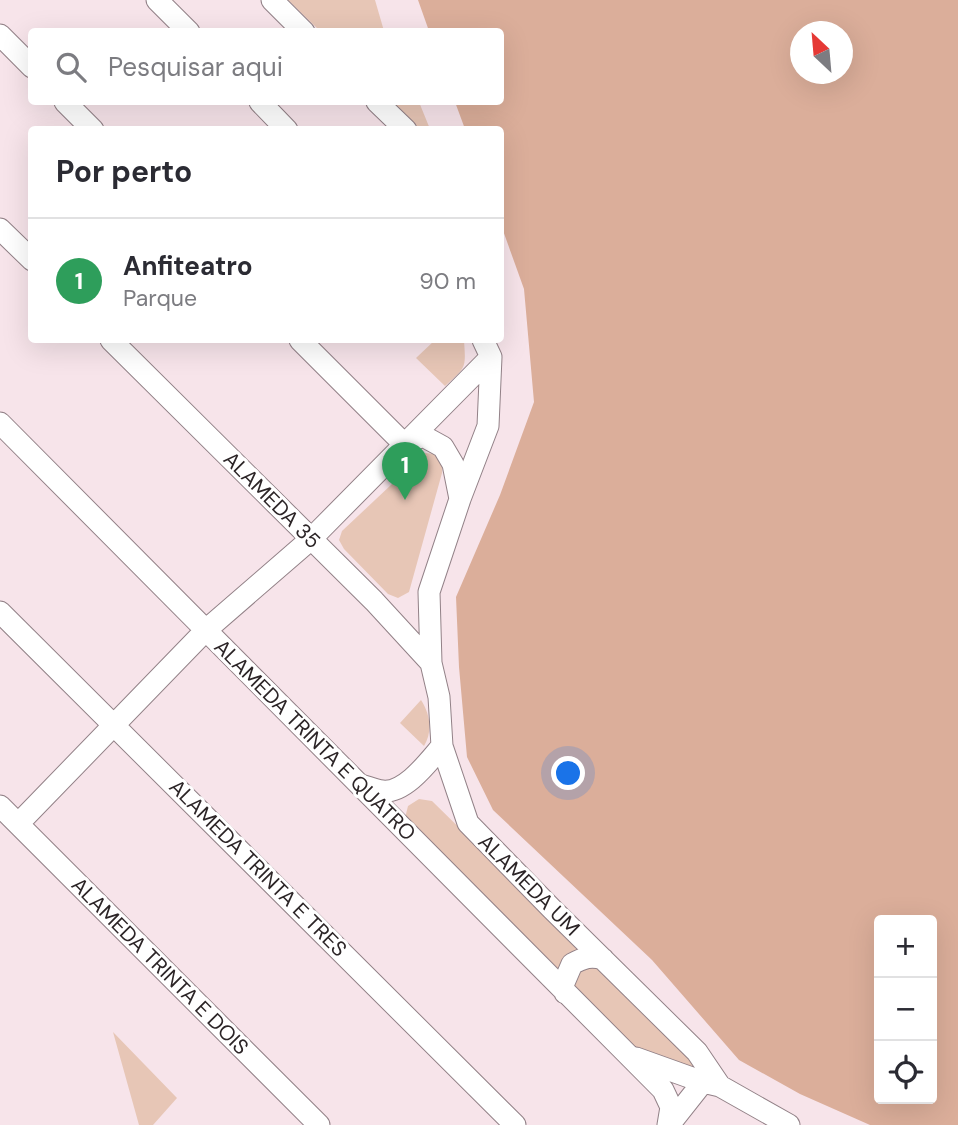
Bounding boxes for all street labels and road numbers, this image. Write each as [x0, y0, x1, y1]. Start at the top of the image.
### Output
street label: ALAMEDA 35 [217, 445, 327, 555]
street label: ALAMEDA TRINTA E QUATRO [208, 633, 422, 847]
street label: ALAMEDA TRINTA E TRES [163, 773, 353, 963]
street label: ALAMEDA UM [472, 828, 586, 942]
street label: ALAMEDA TRINTA E DOIS [65, 871, 255, 1061]

